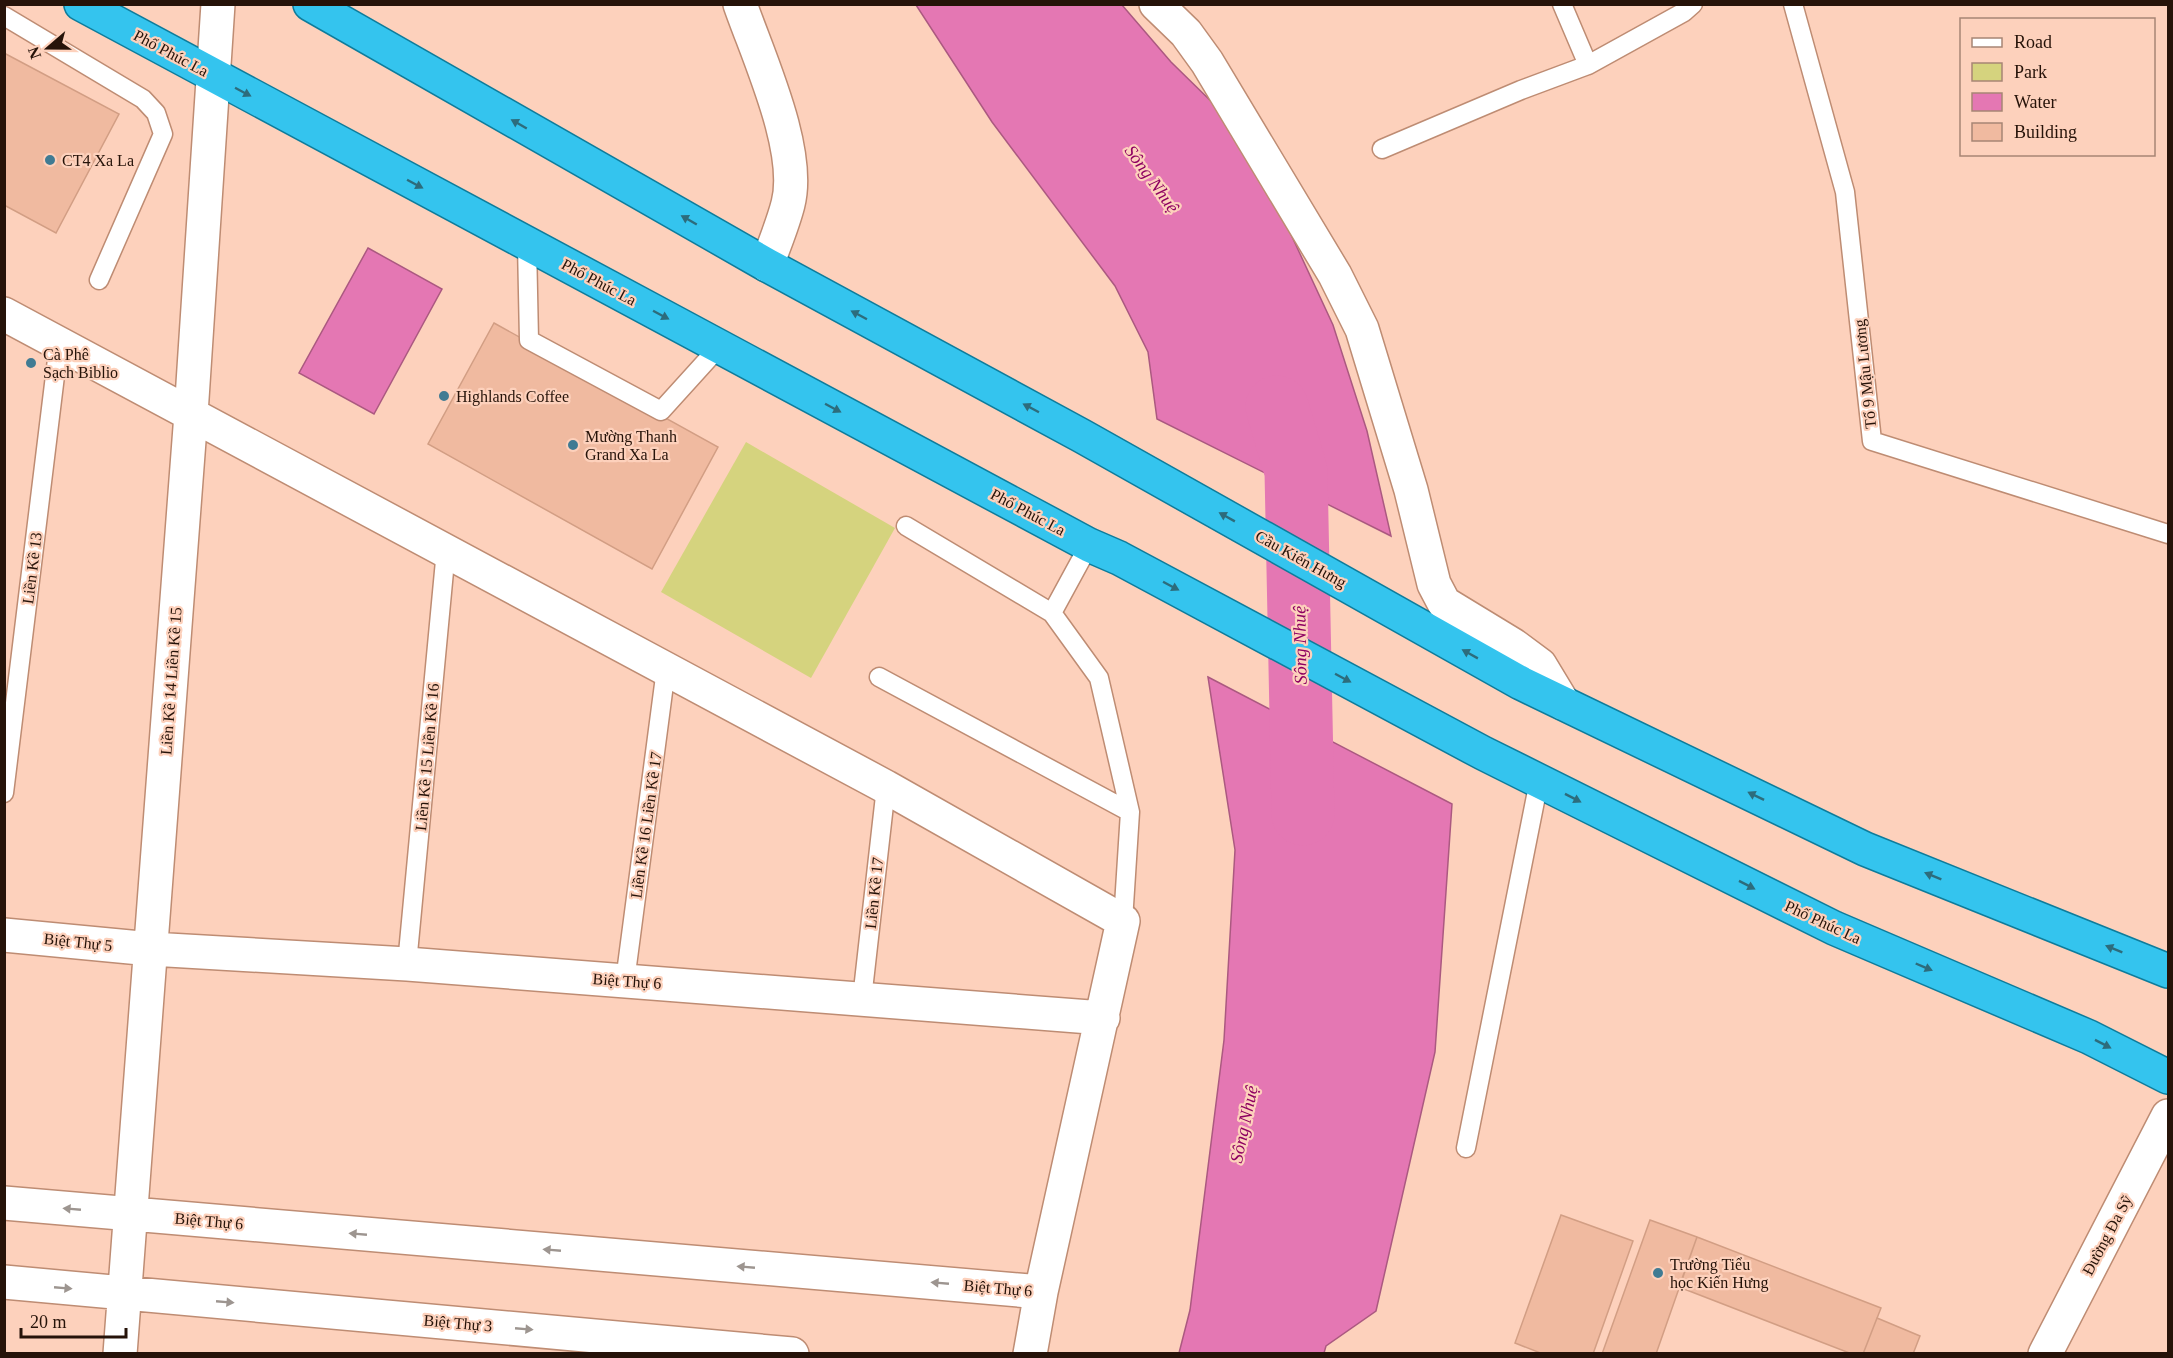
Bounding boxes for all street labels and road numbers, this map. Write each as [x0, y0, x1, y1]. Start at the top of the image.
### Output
street label: Phố Phúc La [131, 26, 211, 80]
street label: Phố Phúc La [559, 255, 639, 309]
street label: Tổ 9 Mậu Lương [1851, 318, 1880, 430]
street label: Phố Phúc La [988, 485, 1068, 539]
street label: Cầu Kiến Hưng [1252, 527, 1349, 592]
street label: Liền Kề 13 [19, 531, 45, 605]
street label: Liền Kề 14 Liền Kề 15 [157, 607, 185, 755]
street label: Liền Kề 15 Liền Kề 16 [412, 683, 442, 831]
street label: Liền Kề 16 Liền Kề 17 [627, 751, 665, 899]
street label: Liền Kề 17 [862, 856, 886, 930]
street label: Phố Phúc La [1782, 897, 1864, 947]
street label: Biệt Thự 5 [43, 930, 113, 954]
street label: Biệt Thự 6 [592, 970, 662, 992]
street label: Đường Đa Sỹ [2079, 1192, 2136, 1278]
street label: Biệt Thự 6 [174, 1210, 244, 1232]
street label: Biệt Thự 6 [963, 1277, 1033, 1299]
street label: Biệt Thự 3 [423, 1312, 493, 1334]

